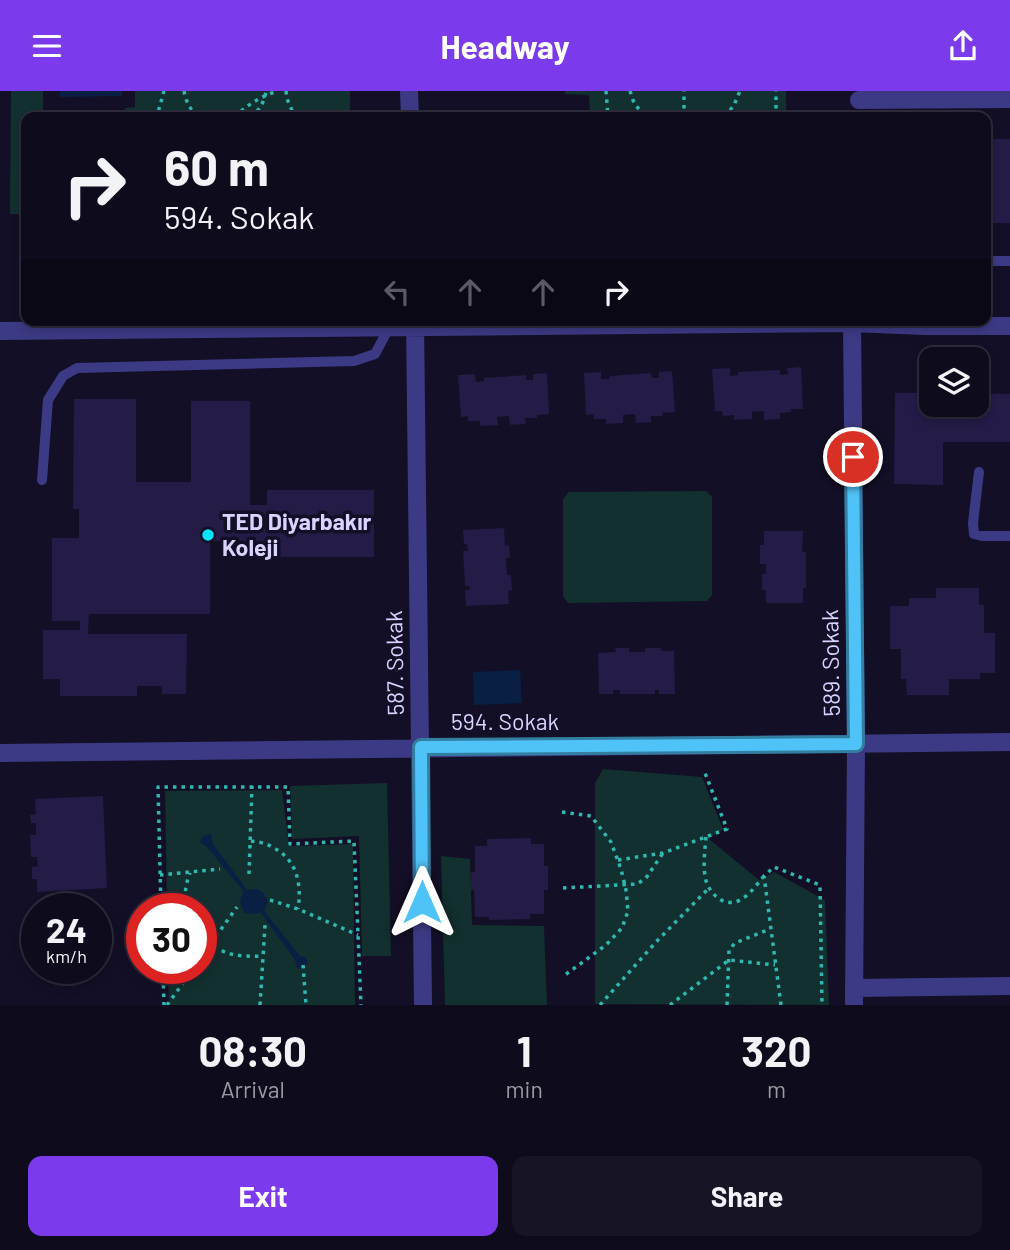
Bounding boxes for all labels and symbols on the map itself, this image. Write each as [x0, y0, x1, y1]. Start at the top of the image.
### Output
pin [823, 427, 883, 487]
place label: TED Diyarbakır Koleji [222, 507, 372, 561]
marker: TED Diyarbakır Koleji [200, 527, 216, 543]
street label: 589. Sokak [815, 609, 845, 717]
street label: 587. Sokak [379, 610, 409, 716]
street label: 594. Sokak [451, 707, 559, 735]
position arrow [385, 865, 459, 939]
speed limit sign: 30 [126, 893, 217, 984]

